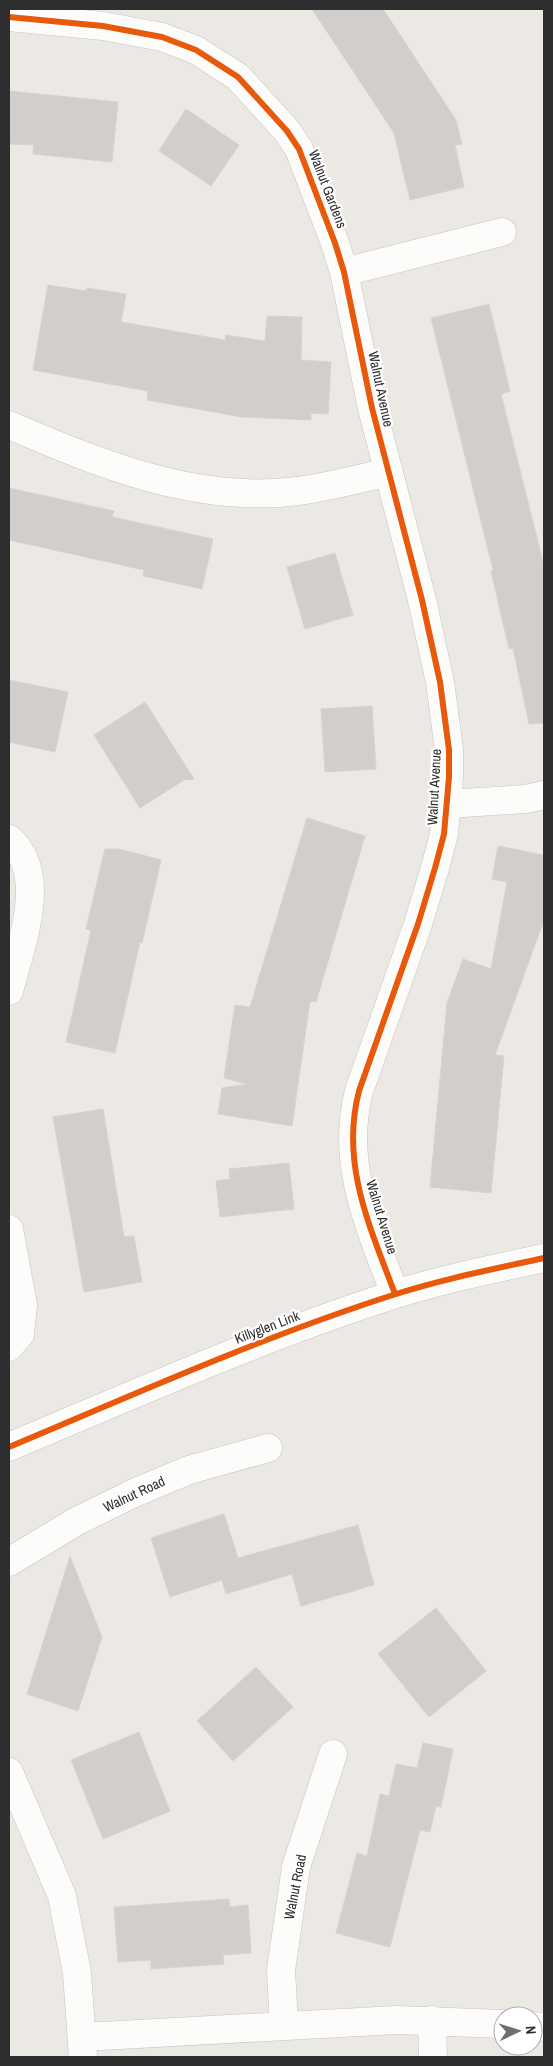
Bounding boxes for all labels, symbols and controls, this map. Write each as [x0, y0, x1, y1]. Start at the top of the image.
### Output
street label: Walnut Gardens [305, 147, 351, 231]
street label: Walnut Avenue [364, 350, 398, 428]
street label: Walnut Avenue [423, 748, 445, 826]
street label: Walnut Avenue [362, 1178, 402, 1256]
street label: Killyglen Link [232, 1306, 302, 1348]
street label: Walnut Road [100, 1472, 168, 1516]
street label: Walnut Road [280, 1853, 310, 1921]
north arrow [493, 2006, 543, 2056]
text: N [522, 2025, 540, 2035]

